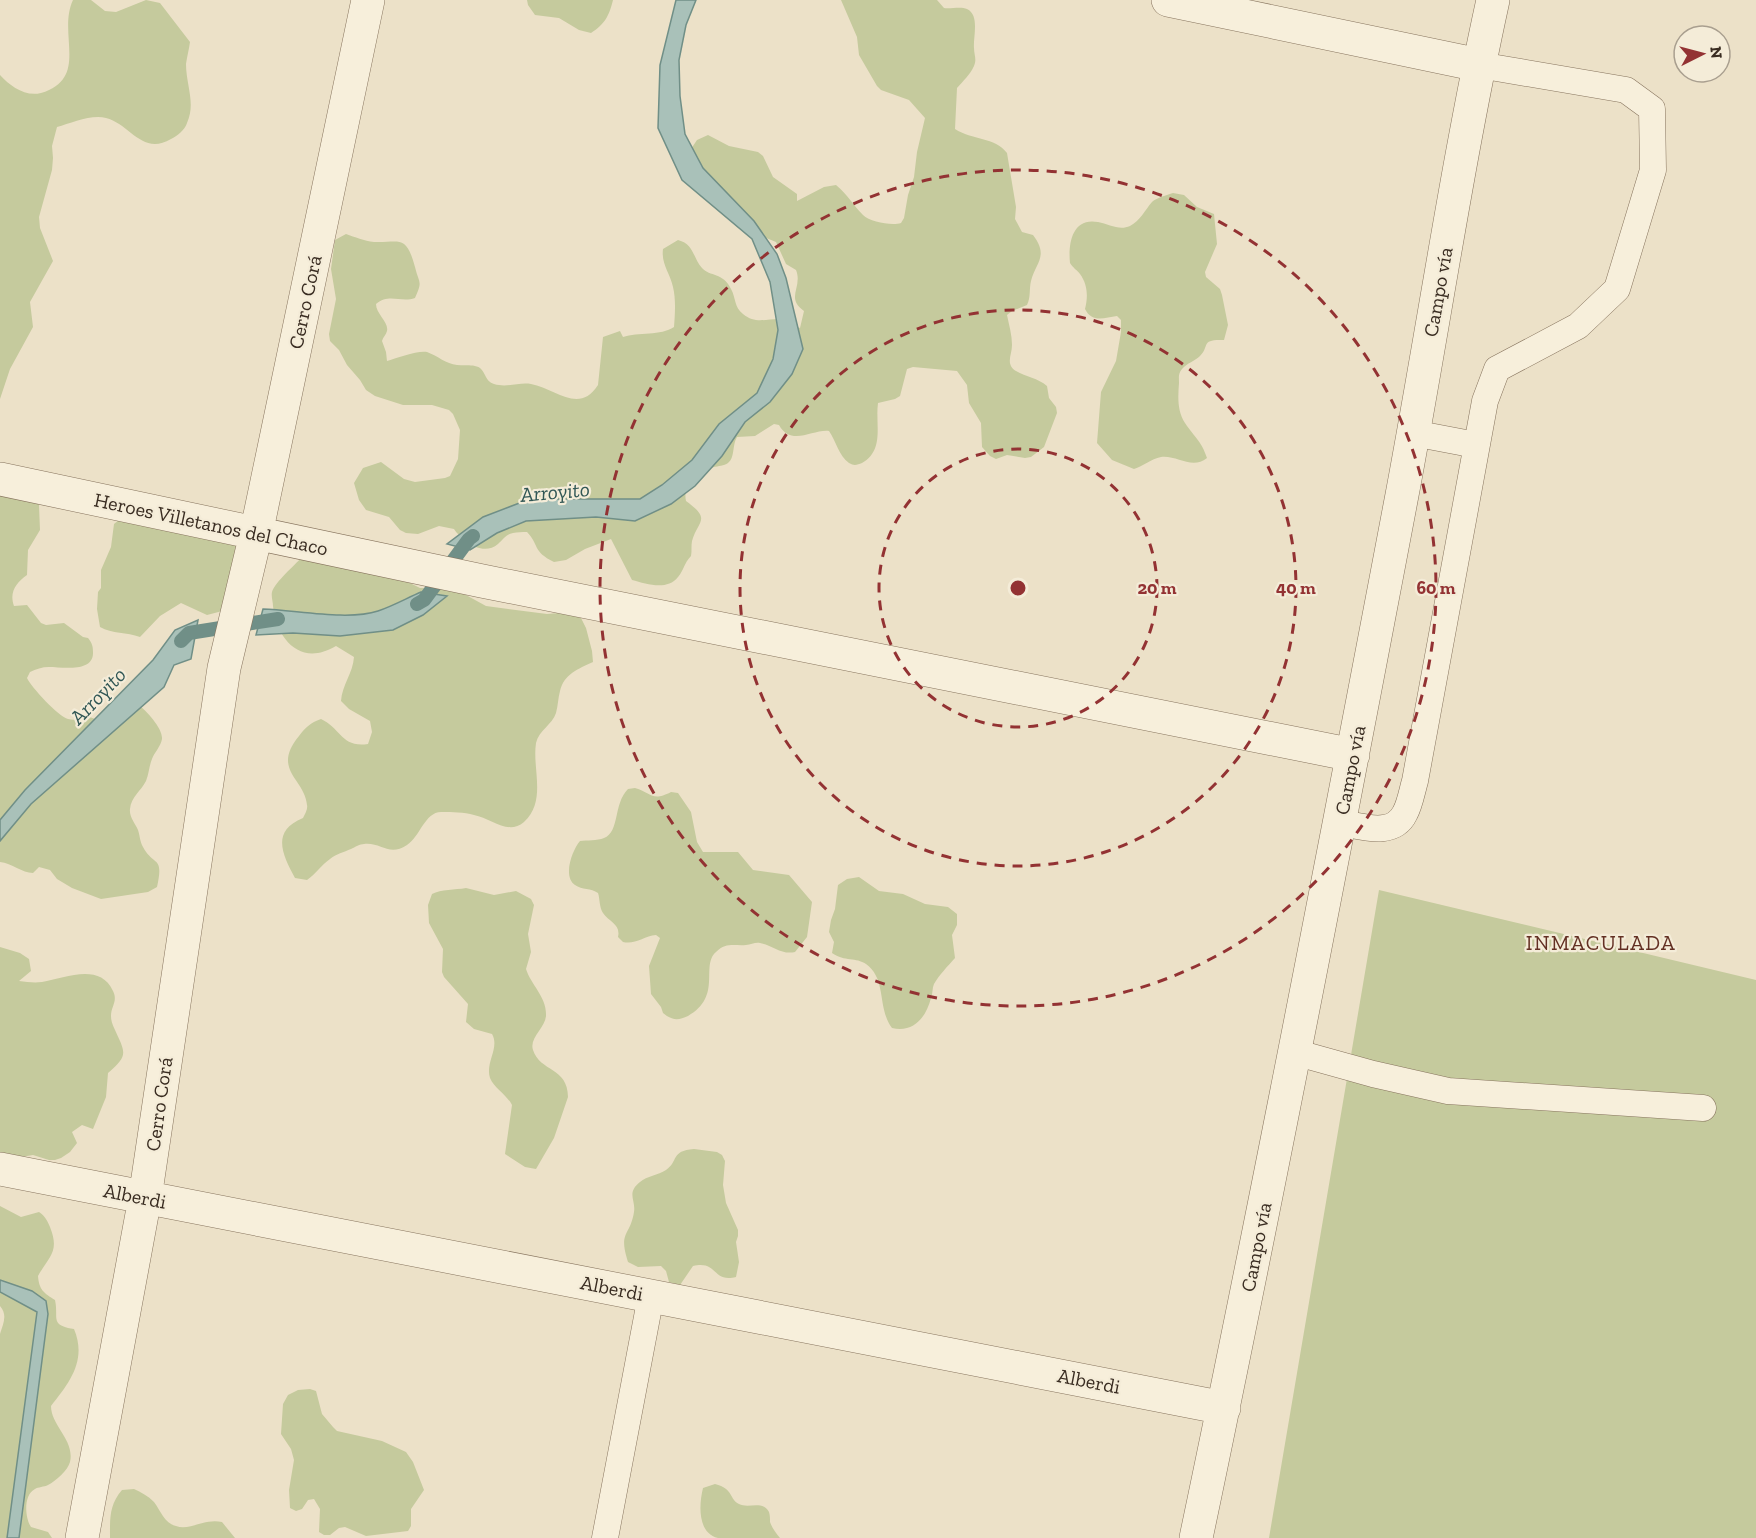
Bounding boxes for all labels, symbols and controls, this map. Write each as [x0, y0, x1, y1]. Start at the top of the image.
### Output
north arrow [1672, 24, 1732, 84]
text: N [1706, 45, 1727, 60]
street label: Campo vía [1418, 245, 1458, 339]
street label: Cerro Corá [283, 253, 327, 351]
water label: Arroyito [518, 476, 591, 507]
street label: Heroes Villetanos del Chaco [92, 487, 330, 561]
text: 20 m [1137, 577, 1177, 599]
text: 40 m [1276, 577, 1316, 599]
text: 60 m [1416, 577, 1456, 599]
centre of rings [1008, 578, 1028, 598]
water label: Arroyito [64, 662, 131, 730]
street label: Campo vía [1330, 723, 1370, 817]
district label: INMACULADA [1526, 930, 1676, 955]
street label: Cerro Corá [140, 1055, 178, 1153]
street label: Alberdi [102, 1178, 169, 1214]
street label: Campo vía [1236, 1200, 1276, 1294]
street label: Alberdi [579, 1270, 646, 1306]
street label: Alberdi [1056, 1363, 1123, 1399]

